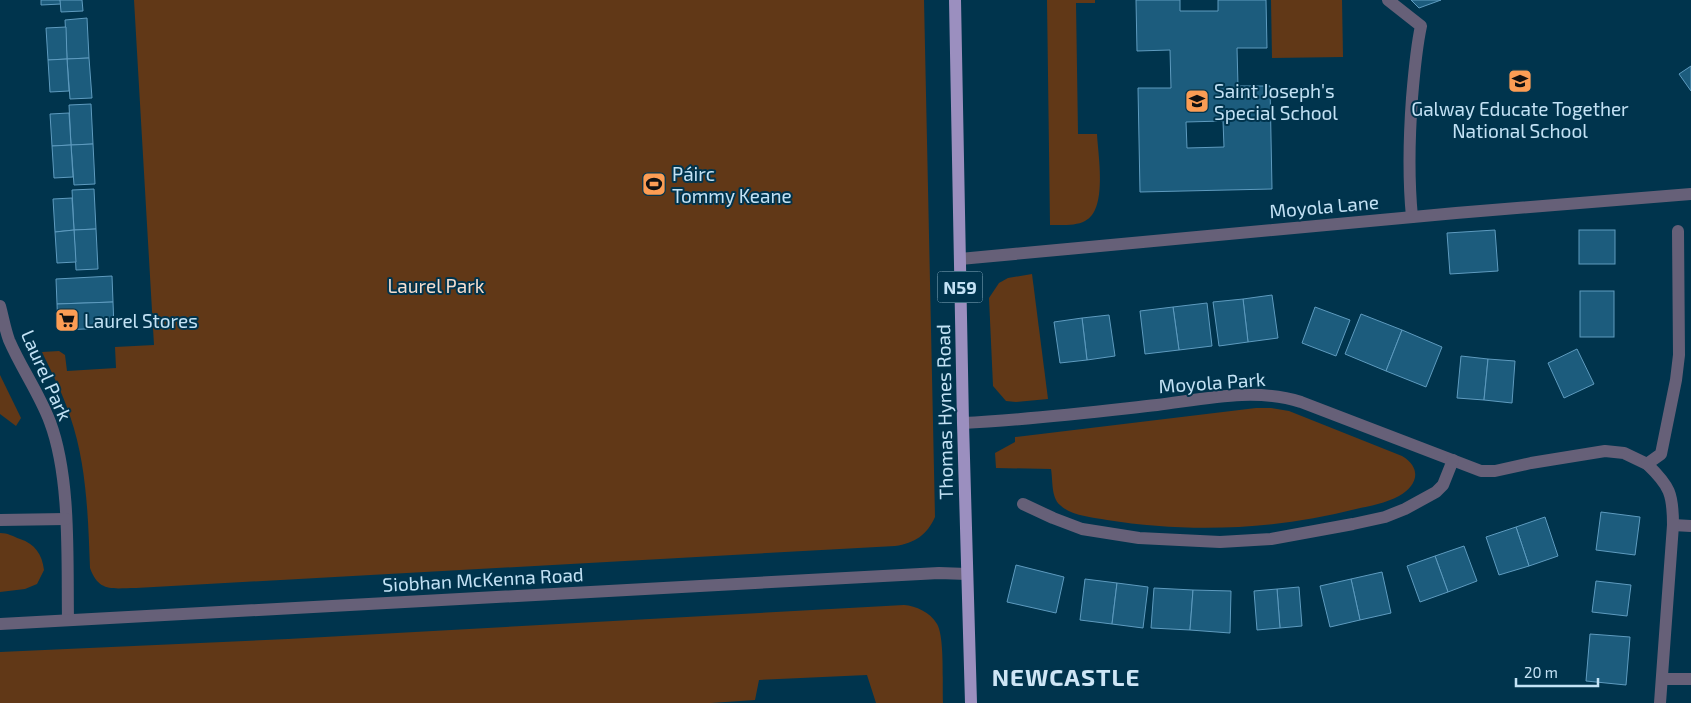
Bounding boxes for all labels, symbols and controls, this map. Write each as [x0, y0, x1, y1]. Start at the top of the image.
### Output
school or university icon: Galway Educate Together National School [1507, 68, 1533, 94]
place label: Saint Joseph's Special School [1214, 79, 1338, 124]
school or university icon: Saint Joseph's Special School [1184, 88, 1210, 114]
place label: Galway Educate Together National School [1411, 97, 1629, 142]
place label: Páirc Tommy Keane [672, 162, 792, 207]
sports icon: Páirc Tommy Keane [641, 171, 667, 197]
street label: Moyola Lane [1268, 190, 1380, 222]
road number: N59 [938, 272, 982, 302]
park label: Laurel Park [388, 274, 485, 297]
supermarket icon: Laurel Stores [54, 307, 80, 333]
place label: Laurel Stores [84, 309, 198, 332]
street label: Thomas Hynes Road [931, 324, 957, 500]
street label: Laurel Park [17, 326, 77, 424]
street label: Moyola Park [1158, 367, 1267, 397]
street label: Siobhan McKenna Road [382, 562, 584, 596]
scale bar [1516, 656, 1598, 688]
district label: NEWCASTLE [992, 662, 1140, 691]
text: 20 m [1524, 663, 1558, 681]

